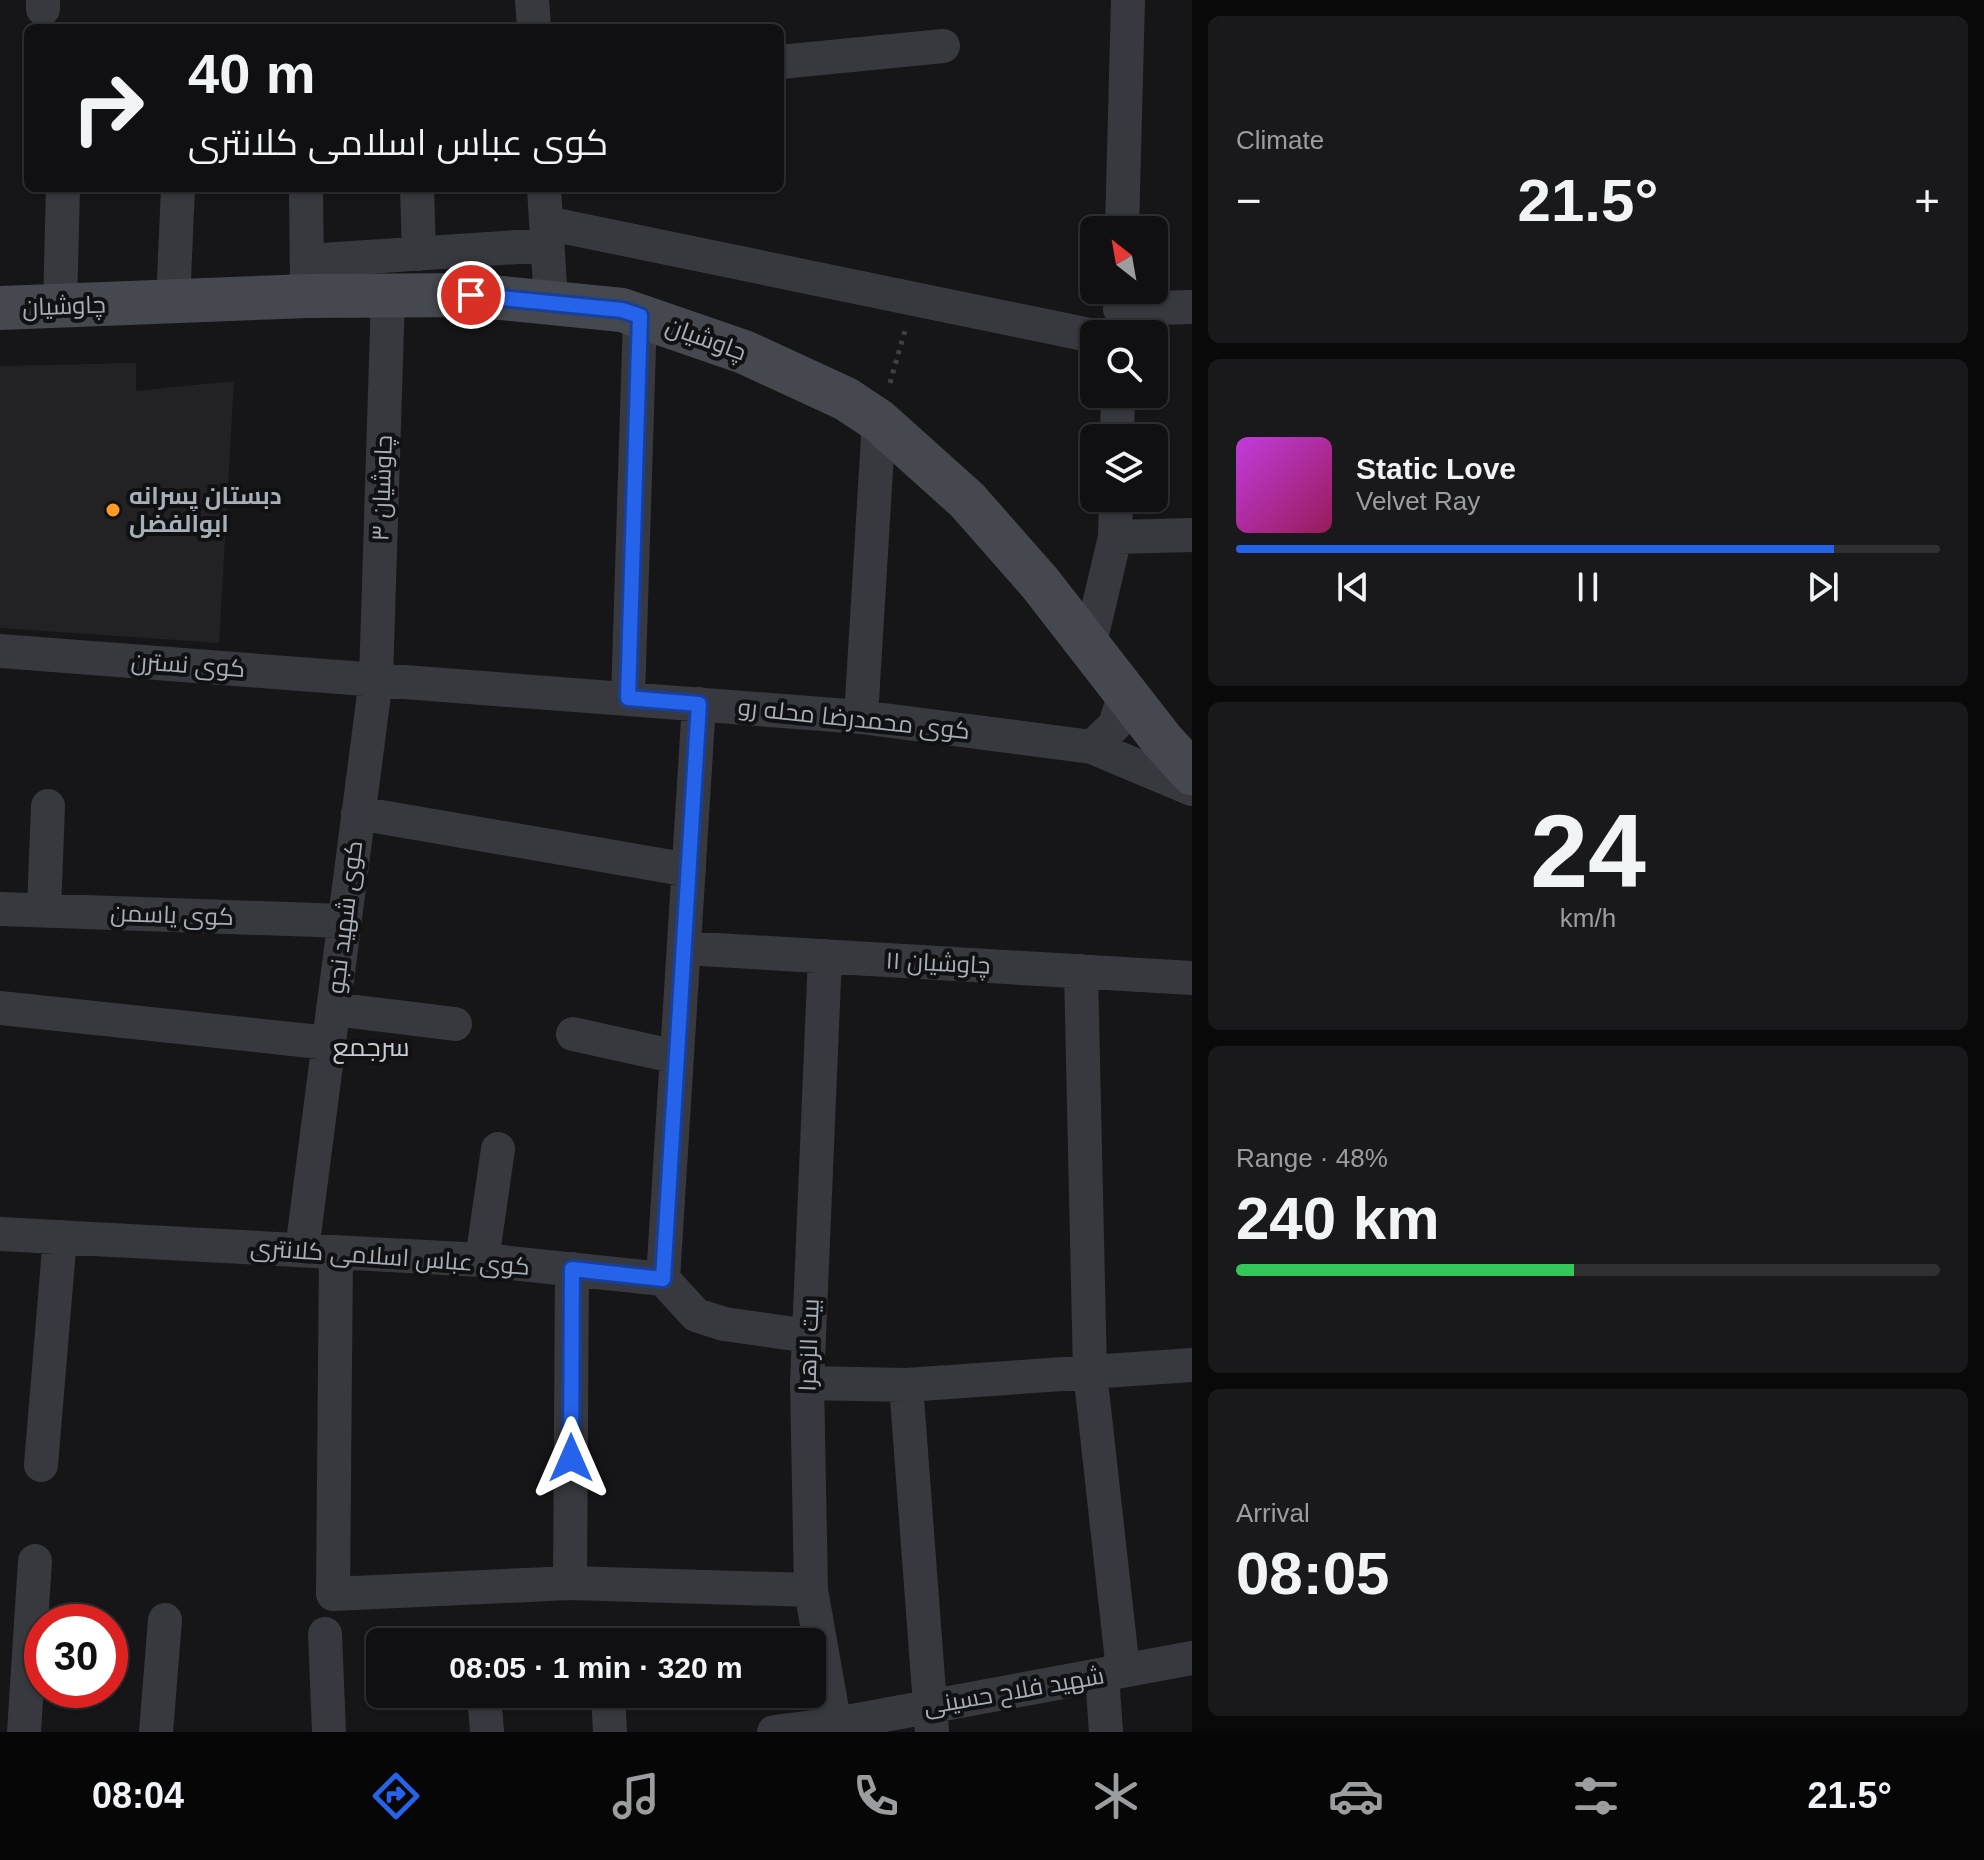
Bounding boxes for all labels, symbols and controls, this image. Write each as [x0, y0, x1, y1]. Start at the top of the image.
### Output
text: 40 m [188, 42, 316, 105]
icon: right [56, 56, 160, 160]
text: کوی عباس اسلامی کلانتری [188, 122, 608, 163]
text: Climate [1236, 125, 1324, 155]
text: 21.5° [1518, 167, 1658, 234]
text: − [1236, 176, 1262, 225]
text: + [1914, 176, 1940, 225]
north arrow [1080, 216, 1168, 304]
map controls [1080, 216, 1168, 512]
pin [437, 261, 505, 329]
icon: arrive [449, 273, 493, 317]
street label: چاوشیان [22, 291, 106, 323]
street label: چاوشیان [661, 312, 750, 368]
button: search [1080, 320, 1168, 408]
button: layers [1080, 424, 1168, 512]
street label: چاوشیان ۳ [366, 434, 400, 542]
text: Static Love [1356, 452, 1516, 485]
place label: دبستان پسرانه ابوالفضل [129, 482, 282, 538]
text: Velvet Ray [1356, 486, 1480, 516]
marker: دبستان پسرانه ابوالفضل [104, 501, 122, 519]
icon: previous [1331, 565, 1375, 609]
icon: pause [1566, 565, 1610, 609]
icon: next [1801, 565, 1845, 609]
street label: کوی نسترن [130, 647, 246, 683]
street label: کوی محمدرضا محله رو [737, 693, 971, 745]
text: 24 [1530, 793, 1646, 909]
street label: کوی شهید نجو [322, 839, 368, 995]
street label: کوی یاسمن [110, 899, 234, 931]
text: km/h [1560, 903, 1616, 933]
street label: چاوشیان ۱۱ [885, 946, 991, 982]
district label: سرجمع [332, 1032, 410, 1064]
text: Range · 48% [1236, 1143, 1388, 1173]
text: 240 km [1236, 1185, 1440, 1252]
street label: کوی عباس اسلامی کلانتری [249, 1233, 531, 1281]
street label: بیت الزهرا [793, 1298, 824, 1392]
position arrow [529, 1416, 613, 1500]
text: Arrival [1236, 1498, 1310, 1528]
text: 08:05 [1236, 1540, 1389, 1607]
speed limit sign: 30 [24, 1604, 128, 1708]
text: 08:05 · 1 min · 320 m [449, 1651, 743, 1684]
street label: شهید فلاح حسینی [922, 1661, 1107, 1723]
icon: directions [368, 1768, 424, 1824]
icon: music [608, 1768, 664, 1824]
icon: phone [848, 1768, 904, 1824]
icon: climate [1088, 1768, 1144, 1824]
icon: car [1328, 1768, 1384, 1824]
icon: filters [1568, 1768, 1624, 1824]
text: 08:04 [92, 1775, 184, 1816]
text: 21.5° [1807, 1775, 1892, 1816]

